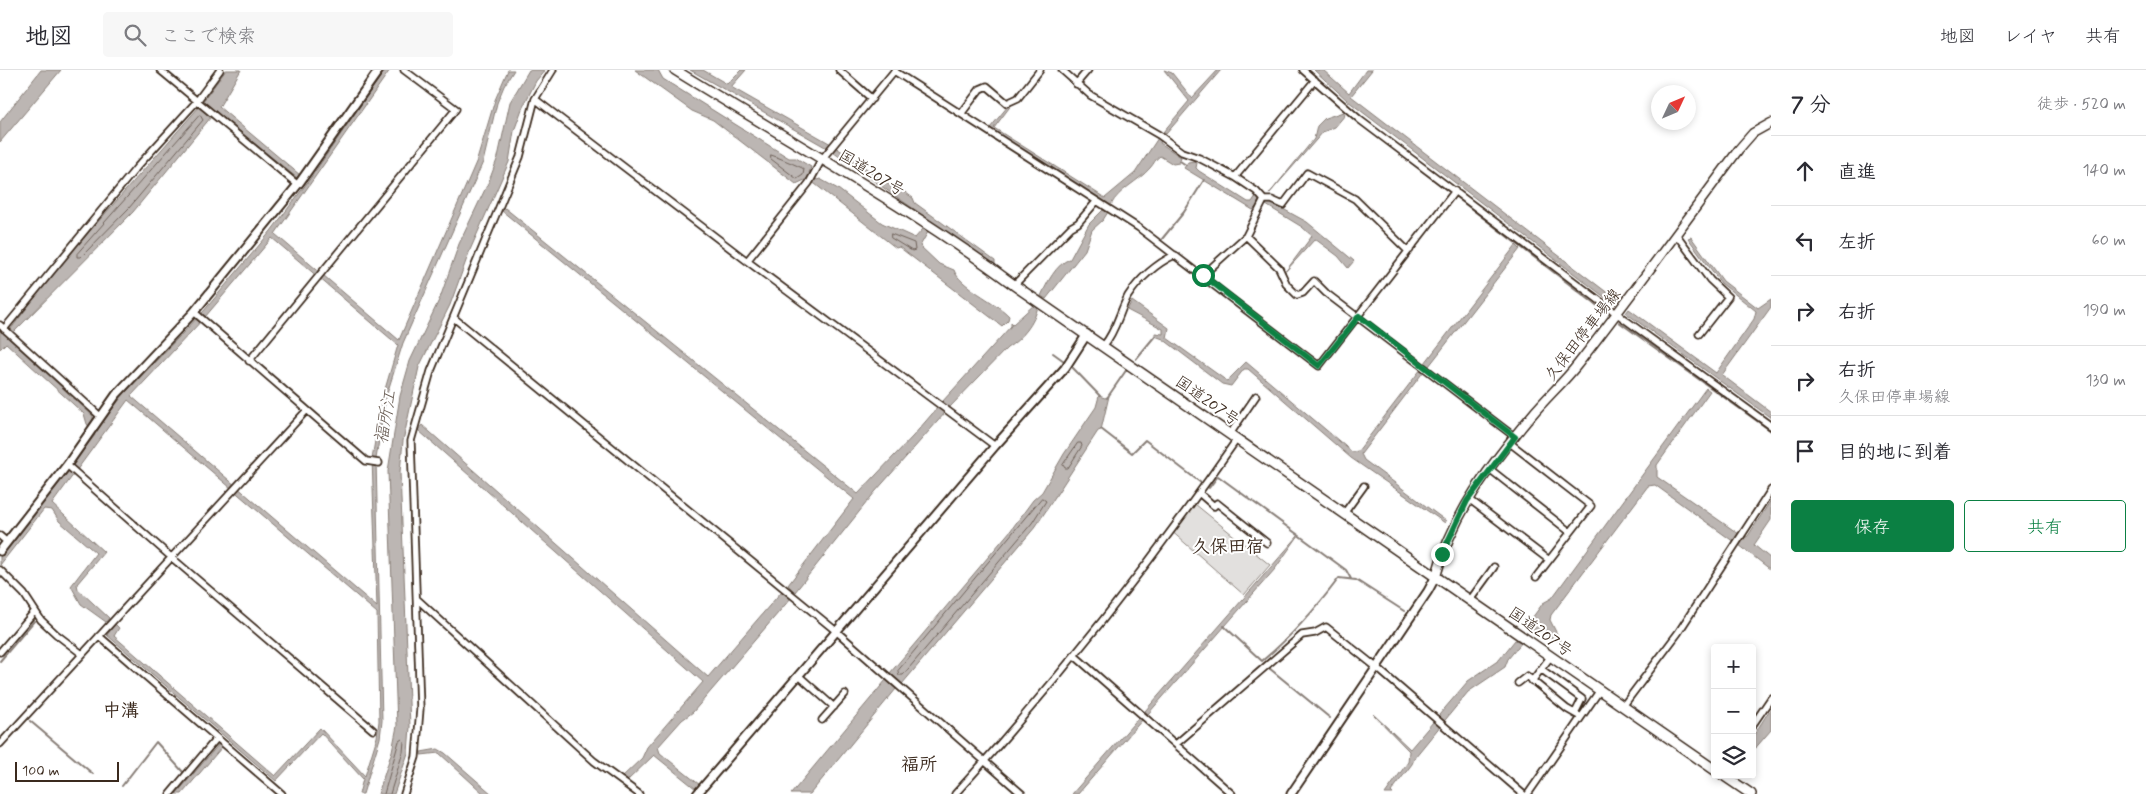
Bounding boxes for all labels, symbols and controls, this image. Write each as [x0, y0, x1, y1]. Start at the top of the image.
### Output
search box [103, 12, 453, 57]
icon: search [121, 21, 149, 49]
text: 地図 [25, 22, 73, 53]
text: ここで検索 [161, 24, 256, 49]
text: 地図 [1940, 25, 1976, 49]
text: レイヤ [2004, 25, 2057, 49]
text: 共有 [2085, 25, 2121, 49]
north arrow [1651, 85, 1696, 130]
text: 7 分 [1791, 91, 1830, 119]
text: 徒歩 · 520 m [2037, 94, 2126, 115]
street label: 国道207号 [834, 145, 908, 201]
icon: ahead [1791, 157, 1819, 185]
text: 直進 [1838, 160, 1876, 185]
text: 140 m [2082, 160, 2126, 181]
icon: left [1791, 227, 1819, 255]
text: 左折 [1838, 230, 1876, 255]
text: 60 m [2092, 230, 2126, 251]
route start [1192, 264, 1215, 287]
street label: 久保田停車場線 [1540, 284, 1626, 386]
icon: right [1791, 297, 1819, 325]
text: 右折 [1838, 300, 1876, 325]
text: 190 m [2083, 300, 2126, 321]
text: 右折 [1838, 358, 1876, 383]
icon: right [1791, 367, 1819, 395]
text: 130 m [2085, 370, 2126, 391]
street label: 国道207号 [1171, 371, 1243, 431]
text: 久保田停車場線 [1838, 387, 1950, 408]
water label: 福所江 [369, 388, 403, 446]
icon: arrive [1791, 437, 1819, 465]
text: 目的地に到着 [1838, 440, 1952, 465]
button: 保存 [1791, 500, 1954, 552]
button: 共有 [1964, 500, 2126, 552]
district label: 久保田宿 [1192, 535, 1264, 559]
route end [1431, 543, 1454, 566]
street label: 国道207号 [1504, 602, 1576, 662]
map controls [1711, 644, 1756, 779]
button: + [1711, 644, 1756, 689]
button: − [1711, 689, 1756, 734]
district label: 中溝 [103, 699, 139, 723]
button: layers [1711, 734, 1756, 779]
district label: 福所 [901, 753, 937, 777]
scale bar [15, 759, 119, 782]
text: 100 m [22, 762, 60, 780]

